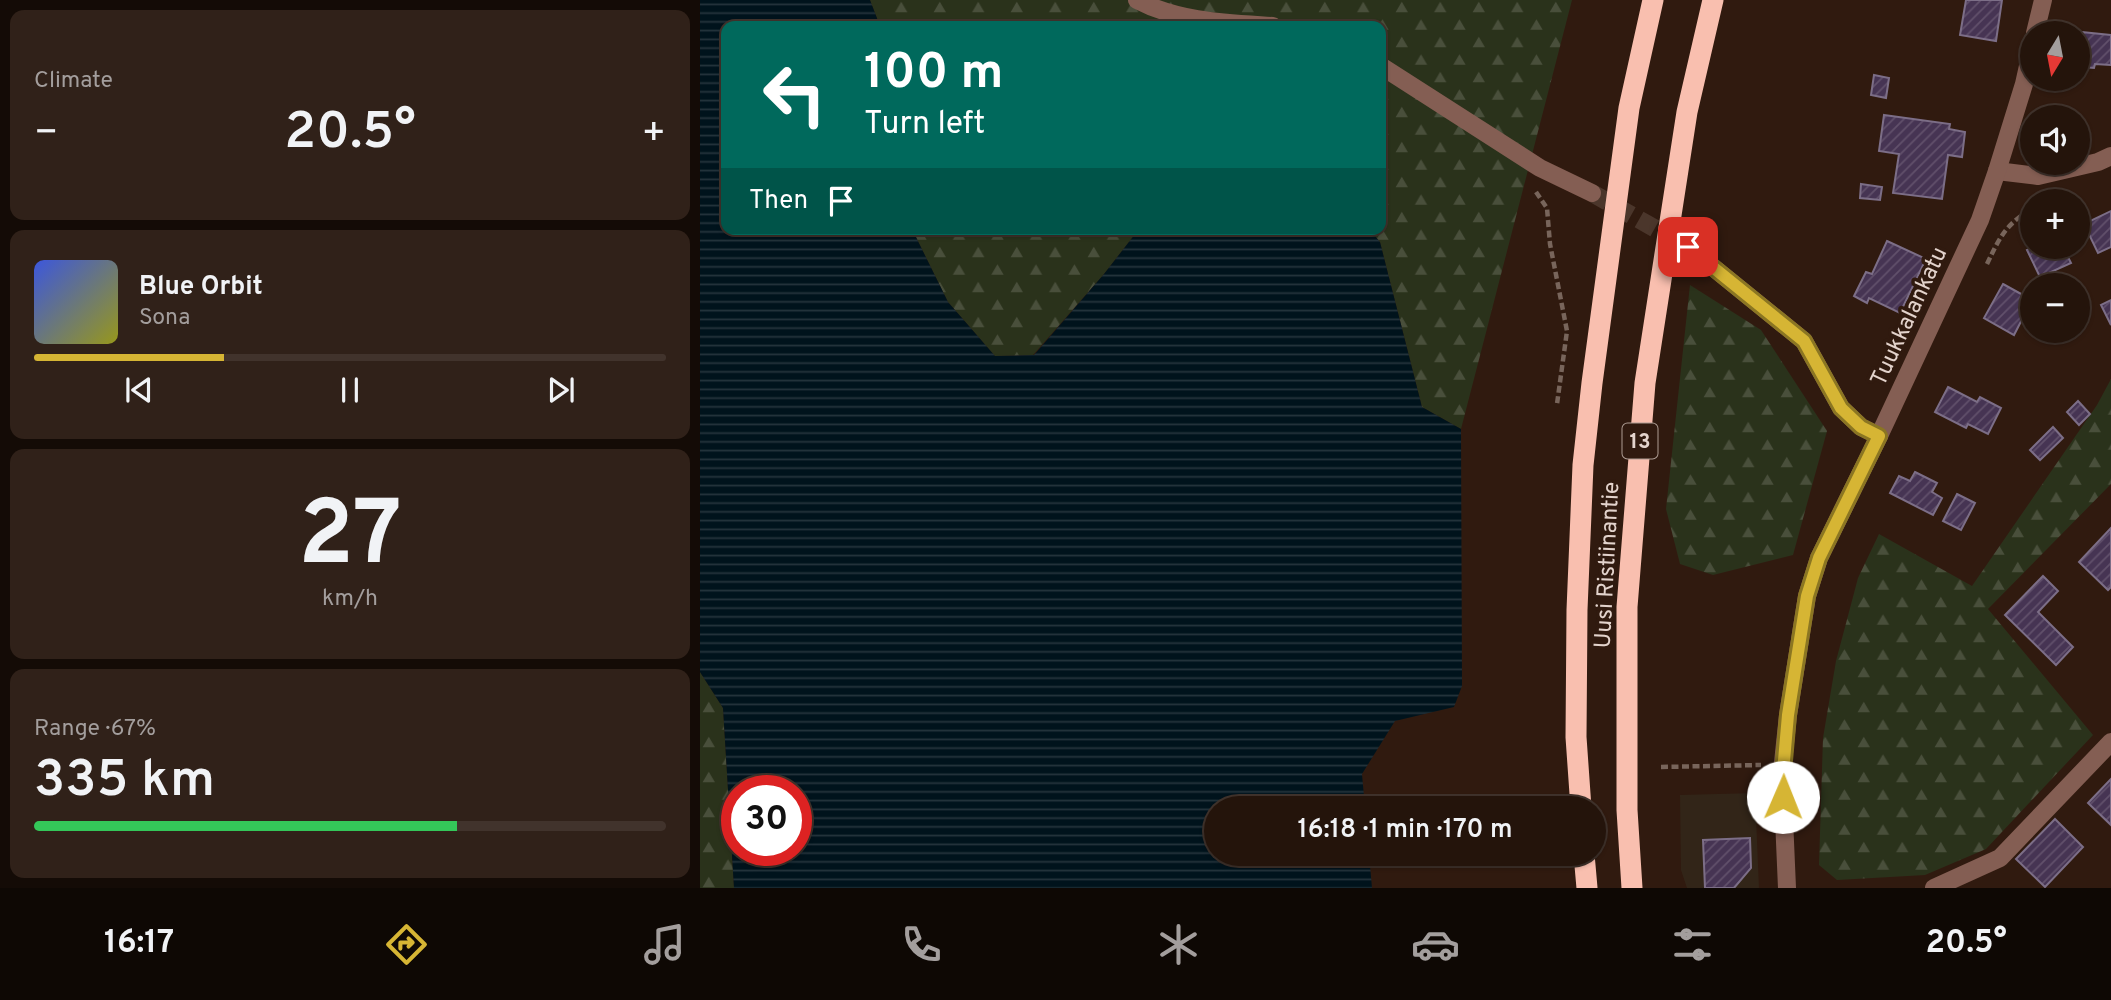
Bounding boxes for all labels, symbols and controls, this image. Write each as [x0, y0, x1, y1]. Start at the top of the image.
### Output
north arrow [2020, 21, 2090, 91]
map controls [2020, 21, 2090, 343]
text: 100 m [864, 44, 1003, 106]
icon: left [749, 49, 840, 140]
text: Climate [34, 67, 113, 96]
text: 20.5° [284, 101, 416, 167]
text: Turn left [864, 105, 985, 145]
button: sound [2020, 105, 2090, 175]
text: − [34, 110, 59, 159]
text: + [641, 110, 666, 159]
icon: arrive [822, 182, 860, 220]
text: Then [749, 185, 808, 218]
button: + [2020, 189, 2090, 259]
pin [1658, 217, 1718, 277]
icon: arrive [1669, 228, 1707, 266]
street label: Tuukkalankatu [1865, 243, 1955, 391]
text: Blue Orbit [139, 271, 263, 304]
button: − [2020, 273, 2090, 343]
text: Sona [139, 304, 190, 333]
icon: previous [120, 371, 158, 409]
icon: pause [331, 371, 369, 409]
icon: next [542, 371, 580, 409]
road number: 13 [1622, 424, 1658, 458]
street label: Uusi Ristiinantie [1590, 481, 1627, 649]
text: 27 [298, 482, 402, 597]
text: km/h [322, 585, 378, 614]
text: Range · 67% [34, 715, 156, 744]
text: 335 km [34, 749, 215, 815]
position arrow [1746, 760, 1820, 834]
speed limit sign: 30 [721, 775, 812, 866]
text: 16:18 · 1 min · 170 m [1298, 814, 1512, 847]
icon: directions [382, 920, 431, 969]
icon: music [640, 920, 689, 969]
icon: phone [897, 920, 946, 969]
icon: climate [1154, 920, 1203, 969]
icon: car [1411, 920, 1460, 969]
icon: filters [1668, 920, 1717, 969]
text: 16:17 [104, 924, 174, 964]
text: 20.5° [1926, 924, 2007, 964]

